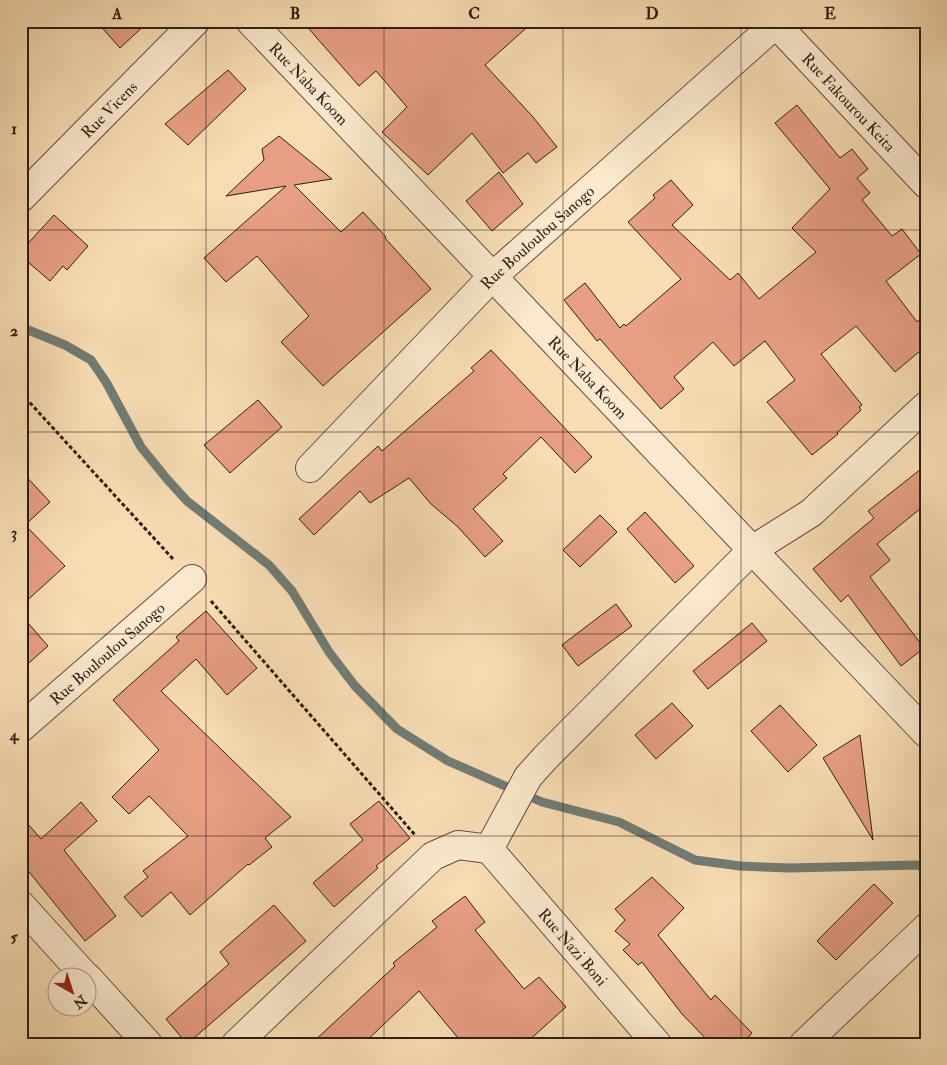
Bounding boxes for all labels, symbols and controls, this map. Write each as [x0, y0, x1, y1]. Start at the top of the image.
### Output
text: A [111, 4, 123, 24]
text: B [290, 4, 300, 24]
text: C [468, 4, 480, 24]
text: D [645, 4, 659, 24]
text: E [824, 4, 836, 24]
street label: Rue Naba Koom [264, 38, 353, 130]
street label: Rue Fakourou Keita [797, 49, 900, 156]
street label: Rue Vicens [77, 77, 142, 142]
text: 1 [11, 119, 17, 139]
street label: Rue Bouloulou Sanogo [476, 181, 599, 294]
text: 2 [10, 321, 18, 341]
street label: Rue Naba Koom [543, 332, 632, 424]
text: 3 [11, 523, 17, 543]
street label: Rue Bouloulou Sanogo [46, 598, 170, 710]
text: 4 [9, 725, 20, 745]
street label: Rue Nazi Boni [533, 904, 611, 990]
text: 5 [10, 927, 18, 947]
north arrow [48, 968, 98, 1018]
text: N [69, 991, 91, 1013]

